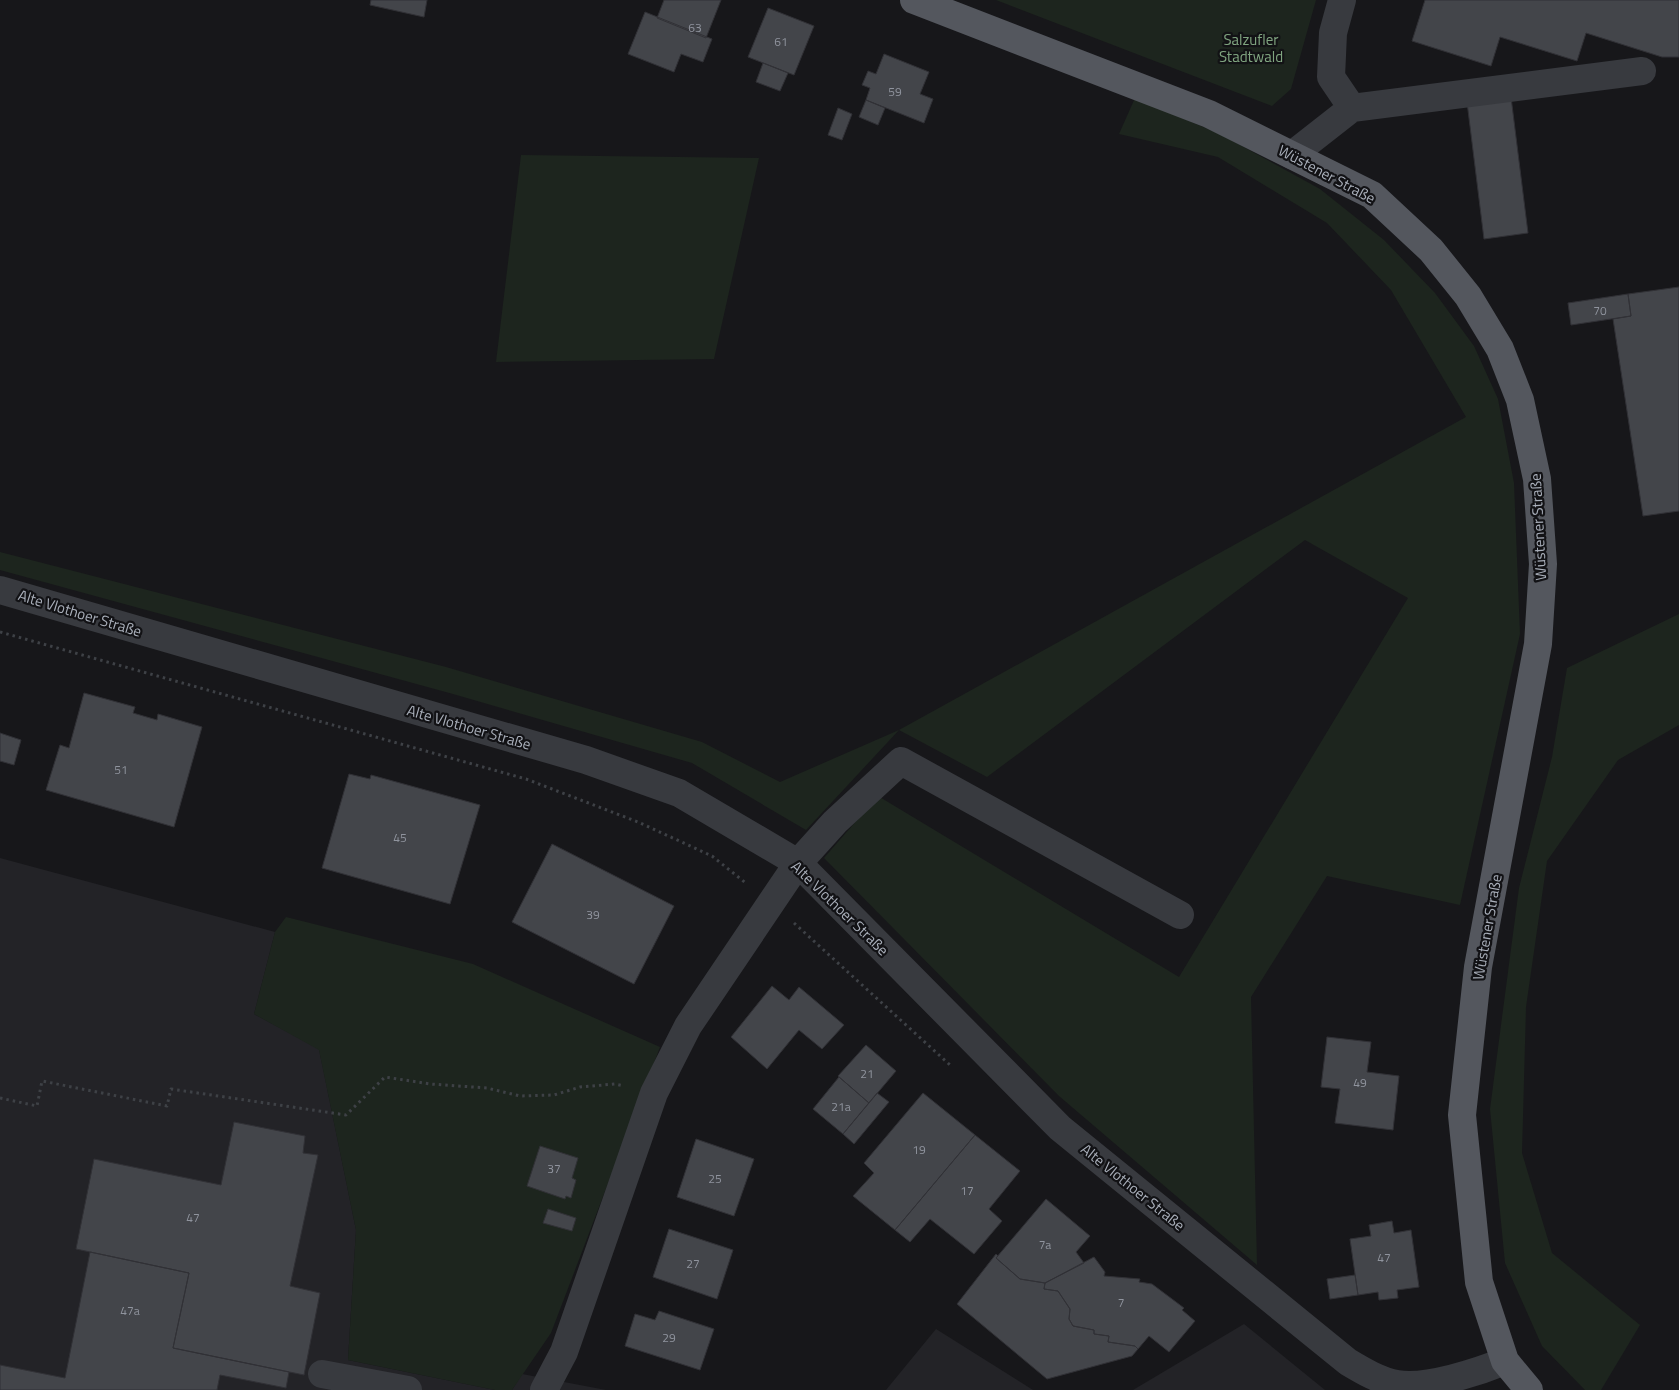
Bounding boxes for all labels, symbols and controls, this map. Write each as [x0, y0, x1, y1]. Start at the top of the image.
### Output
house number: 63 [688, 18, 702, 37]
park label: Salzufler Stadtwald [1219, 28, 1283, 68]
house number: 61 [774, 32, 788, 51]
house number: 59 [888, 82, 902, 101]
street label: Wüstener Straße [1274, 139, 1380, 209]
house number: 70 [1593, 301, 1607, 320]
street label: Wüstener Straße [1524, 473, 1552, 581]
street label: Alte Vlothoer Straße [15, 583, 145, 643]
street label: Alte Vlothoer Straße [404, 698, 534, 756]
house number: 51 [114, 760, 128, 779]
house number: 45 [393, 828, 407, 847]
street label: Alte Vlothoer Straße [786, 855, 894, 961]
street label: Wüstener Straße [1466, 872, 1508, 982]
house number: 39 [586, 905, 600, 924]
house number: 21 [860, 1064, 874, 1083]
house number: 49 [1353, 1073, 1367, 1092]
house number: 21a [831, 1097, 851, 1116]
street label: Alte Vlothoer Straße [1076, 1138, 1190, 1236]
house number: 19 [912, 1140, 926, 1159]
house number: 37 [547, 1159, 561, 1178]
house number: 25 [708, 1169, 722, 1188]
house number: 17 [960, 1181, 974, 1200]
house number: 47 [186, 1208, 200, 1227]
house number: 7a [1039, 1235, 1051, 1254]
house number: 47 [1377, 1248, 1391, 1267]
house number: 27 [686, 1254, 700, 1273]
house number: 7 [1118, 1293, 1124, 1312]
house number: 47a [120, 1301, 140, 1320]
house number: 29 [662, 1328, 676, 1347]

